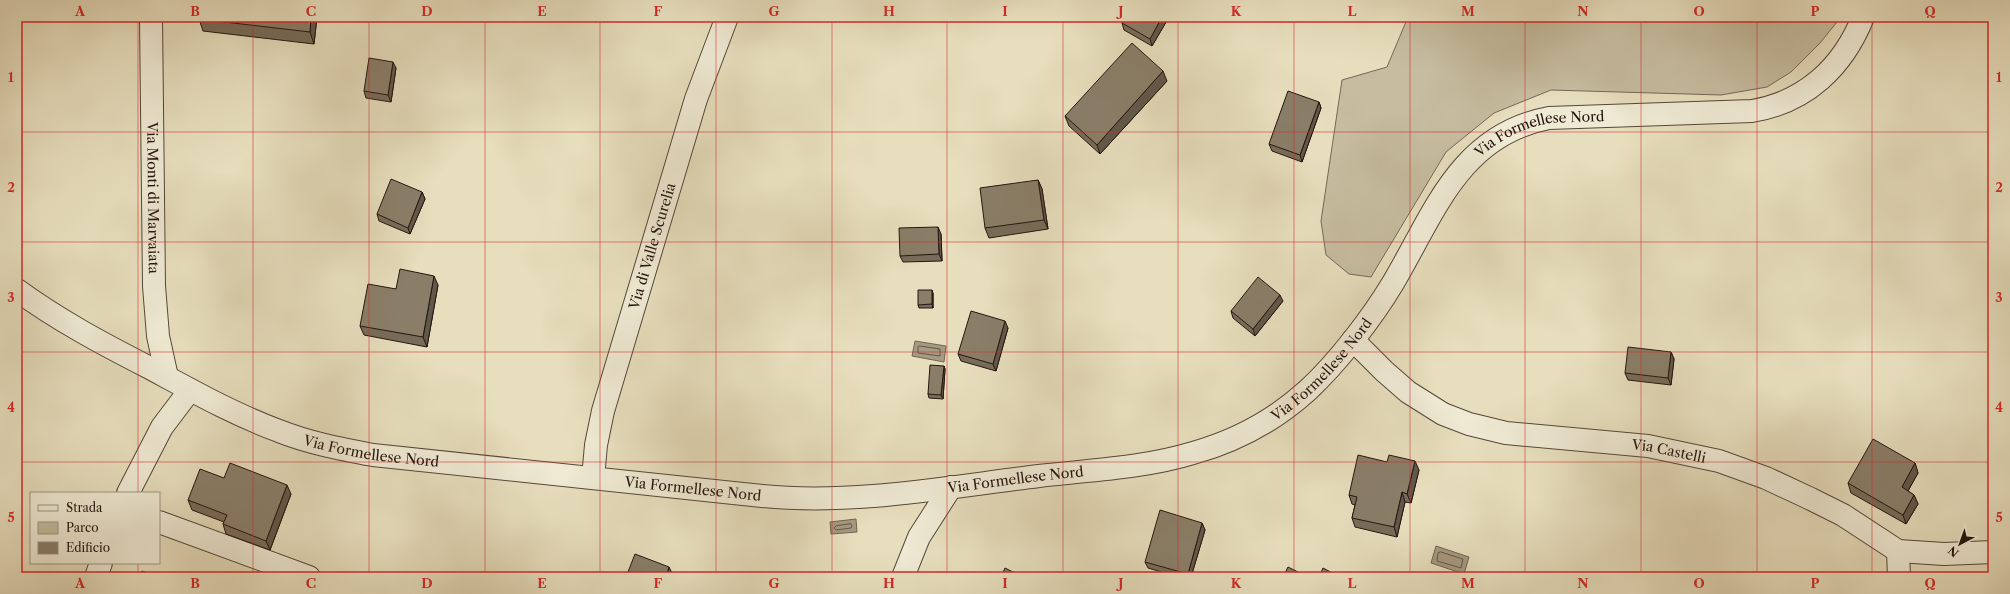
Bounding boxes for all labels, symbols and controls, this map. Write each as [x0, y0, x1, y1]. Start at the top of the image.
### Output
text: A [74, 3, 86, 19]
text: B [190, 3, 200, 19]
text: C [306, 3, 316, 19]
text: D [421, 3, 433, 19]
text: E [537, 3, 547, 19]
text: F [654, 3, 663, 19]
text: G [768, 3, 780, 19]
text: H [883, 3, 895, 19]
text: I [1002, 3, 1008, 19]
text: J [1116, 3, 1124, 19]
text: K [1231, 3, 1242, 19]
text: L [1348, 3, 1357, 19]
text: M [1461, 3, 1475, 19]
text: N [1577, 3, 1589, 19]
text: O [1693, 3, 1705, 19]
text: P [1811, 3, 1820, 19]
text: Q [1924, 3, 1936, 19]
text: 1 [8, 69, 14, 85]
text: 1 [1996, 69, 2002, 85]
street label: Via Formellese Nord [1470, 107, 1605, 161]
street label: Via Monti di Marvaiata [143, 121, 163, 275]
text: 2 [7, 179, 15, 195]
text: 2 [1995, 179, 2003, 195]
street label: Via di Valle Scurelia [625, 180, 680, 312]
text: 3 [7, 289, 15, 305]
text: 3 [1995, 289, 2003, 305]
street label: Via Formellese Nord [1267, 314, 1376, 425]
text: 4 [7, 399, 15, 415]
text: 4 [1995, 399, 2003, 415]
street label: Via Formellese Nord [301, 431, 440, 471]
street label: Via Castelli [1630, 435, 1707, 467]
street label: Via Formellese Nord [945, 462, 1085, 497]
street label: Via Formellese Nord [623, 472, 763, 505]
legend [30, 492, 160, 564]
text: Strada [66, 500, 103, 515]
text: 5 [7, 509, 15, 525]
text: 5 [1995, 509, 2003, 525]
text: Parco [66, 520, 99, 535]
north arrow [1940, 524, 1980, 564]
text: Edificio [66, 540, 110, 555]
text: N [1945, 543, 1962, 560]
text: A [74, 575, 86, 591]
text: B [190, 575, 200, 591]
text: C [306, 575, 316, 591]
text: D [421, 575, 433, 591]
text: E [537, 575, 547, 591]
text: F [654, 575, 663, 591]
text: G [768, 575, 780, 591]
text: H [883, 575, 895, 591]
text: I [1002, 575, 1008, 591]
text: J [1116, 575, 1124, 591]
text: K [1231, 575, 1242, 591]
text: L [1348, 575, 1357, 591]
text: M [1461, 575, 1475, 591]
text: N [1577, 575, 1589, 591]
text: O [1693, 575, 1705, 591]
text: P [1811, 575, 1820, 591]
text: Q [1924, 575, 1936, 591]

